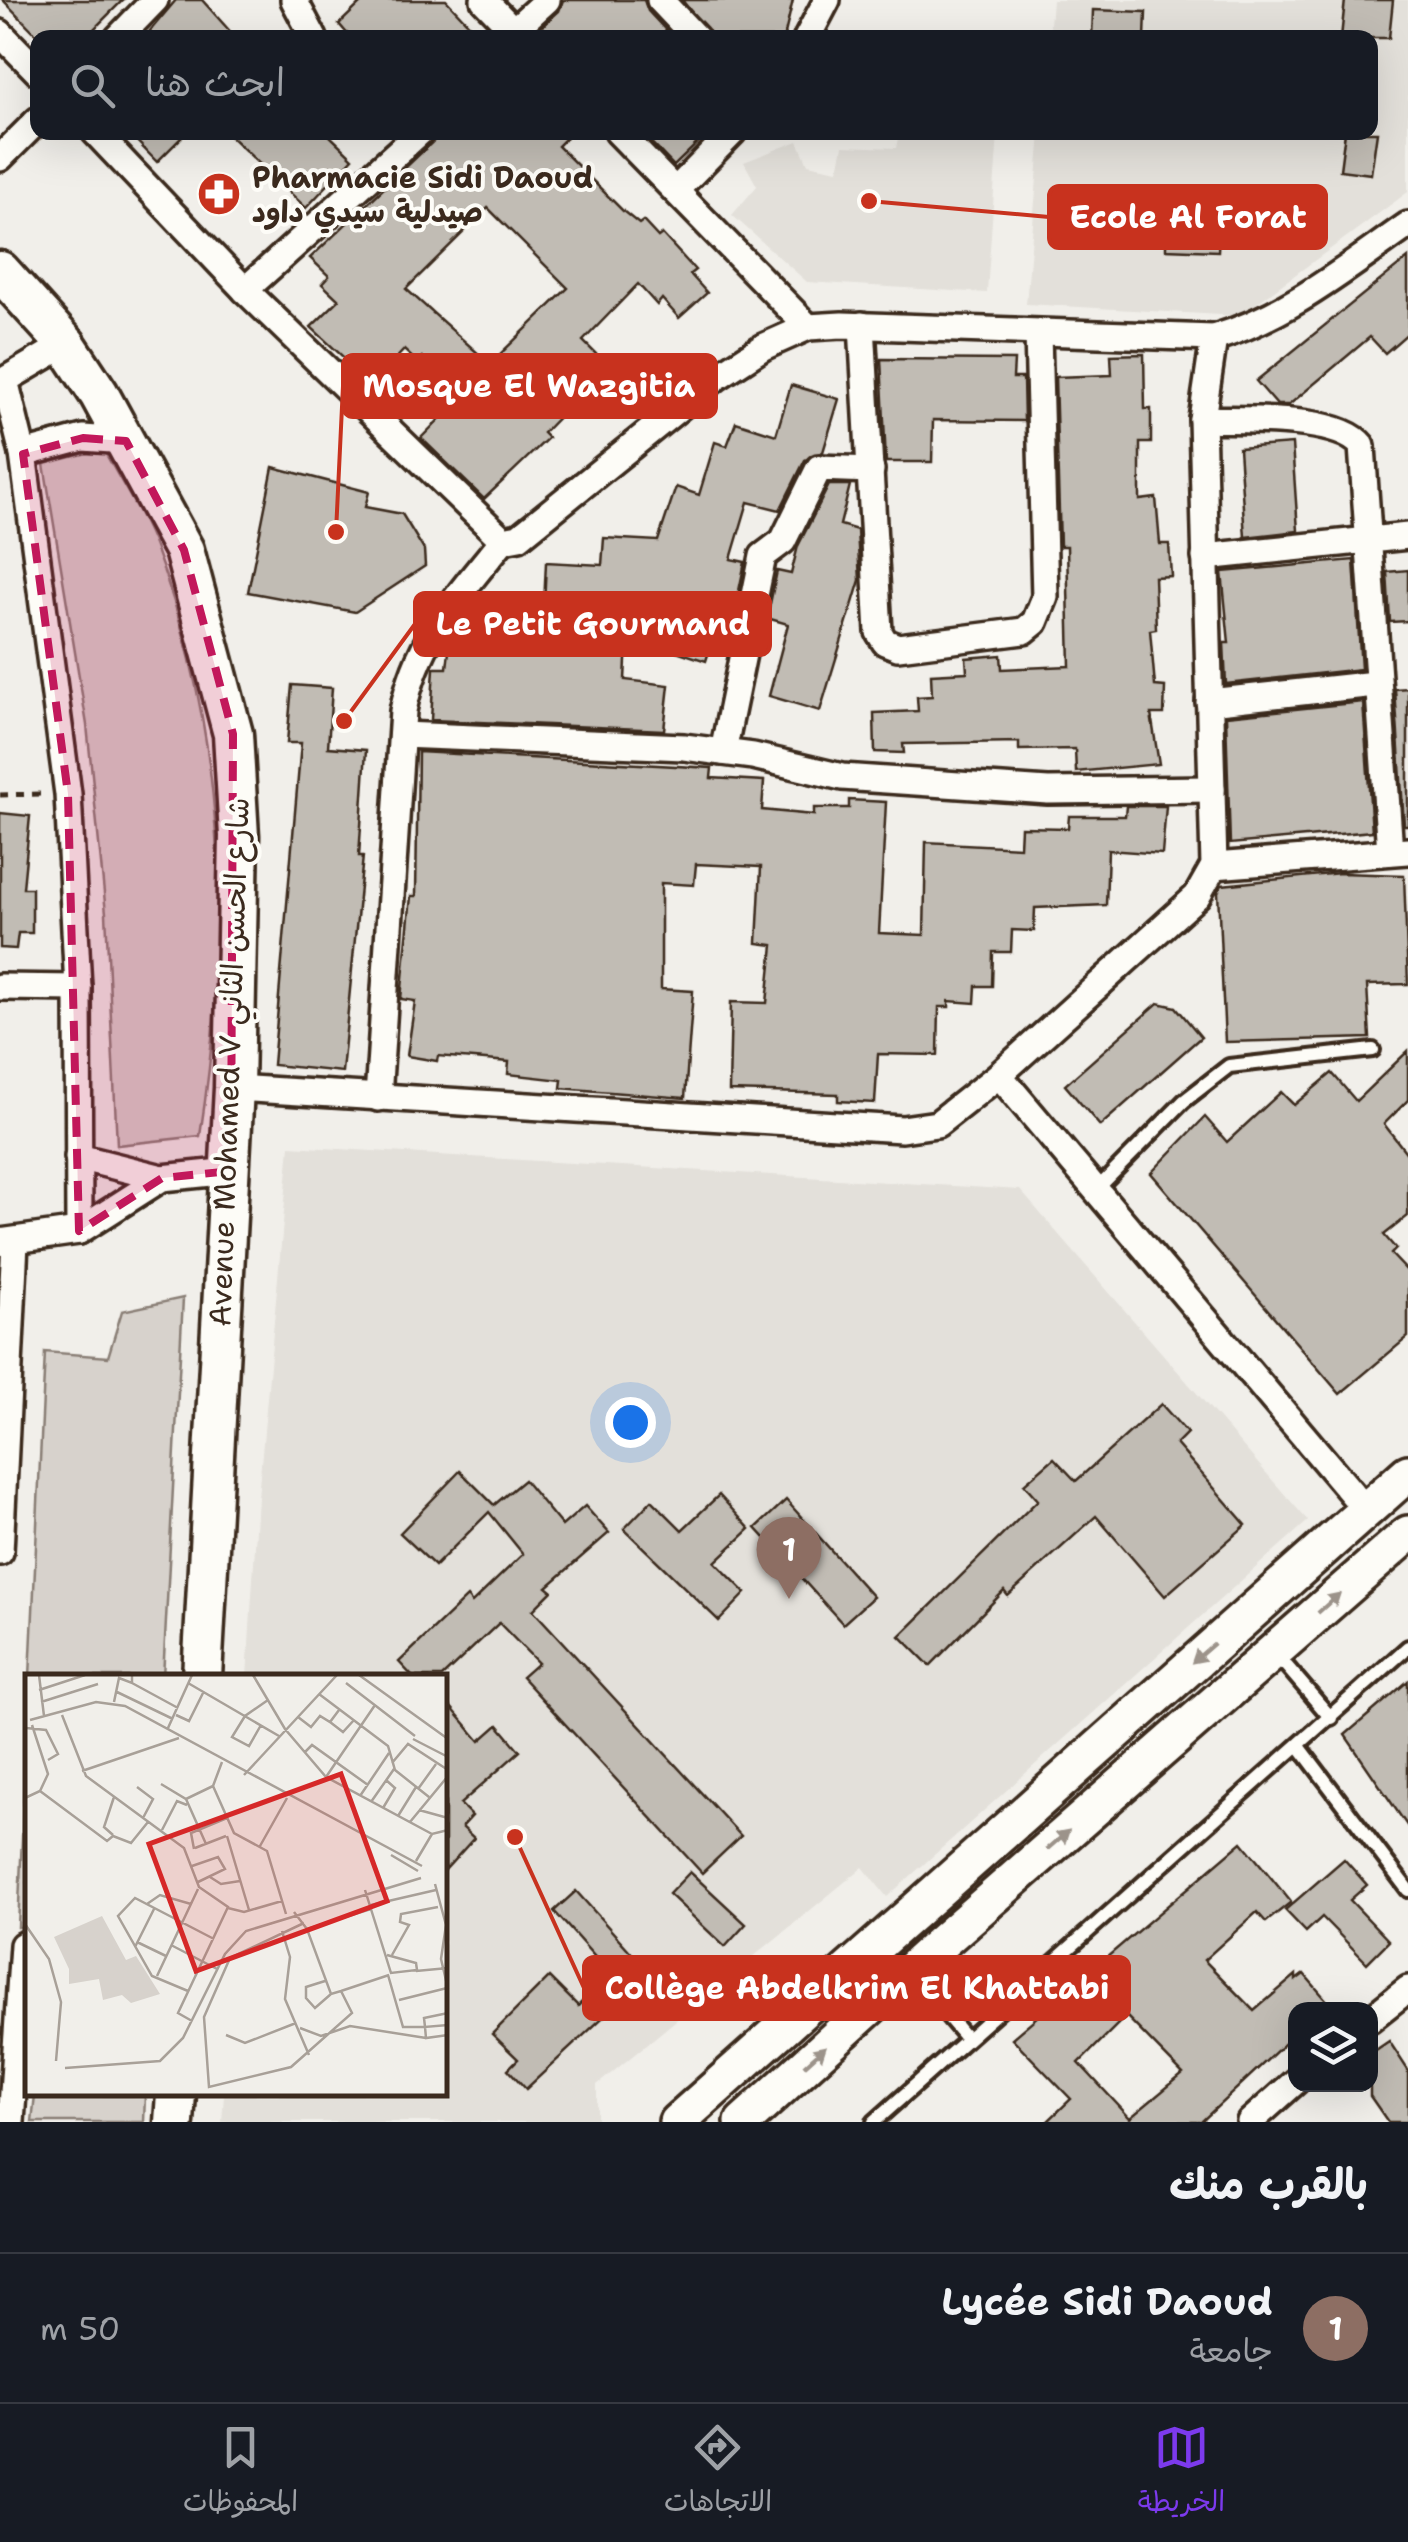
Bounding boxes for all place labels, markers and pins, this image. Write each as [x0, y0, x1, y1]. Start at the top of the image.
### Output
place label: Pharmacie Sidi Daoud صيدلية سيدي داود [252, 157, 593, 234]
pharmacy icon: Pharmacie Sidi Daoud صيدلية سيدي داود [196, 171, 242, 217]
callout: Ecole Al Forat [1049, 186, 1326, 248]
callout: Mosque El Wazgitia [343, 355, 716, 417]
callout: Le Petit Gourmand [415, 593, 770, 655]
pin: 1 [756, 1516, 822, 1599]
callout: Collège Abdelkrim El Khattabi [584, 1957, 1129, 2019]

